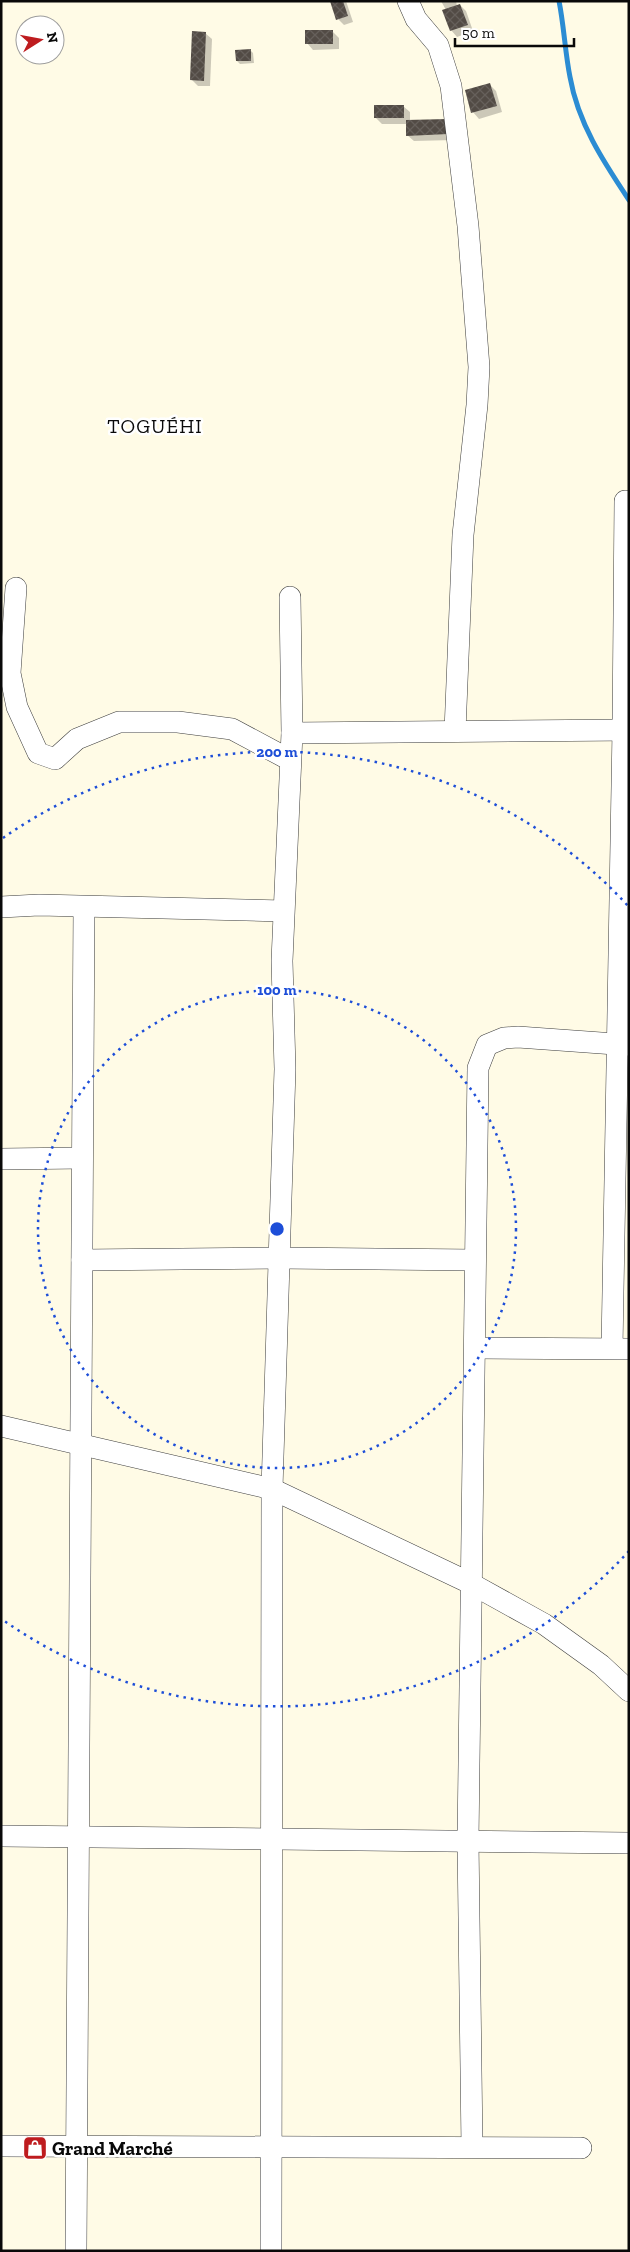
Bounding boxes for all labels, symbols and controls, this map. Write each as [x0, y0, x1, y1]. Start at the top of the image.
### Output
north arrow [15, 15, 65, 65]
scale bar [455, 15, 574, 47]
text: 50 m [462, 24, 495, 42]
text: N [43, 31, 62, 45]
district label: TOGUÉHI [107, 414, 203, 438]
text: 200 m [256, 743, 298, 761]
text: 100 m [257, 981, 297, 999]
centre of rings [268, 1220, 286, 1238]
shop icon: Grand Marché [22, 2135, 48, 2161]
place label: Grand Marché [52, 2137, 173, 2160]

